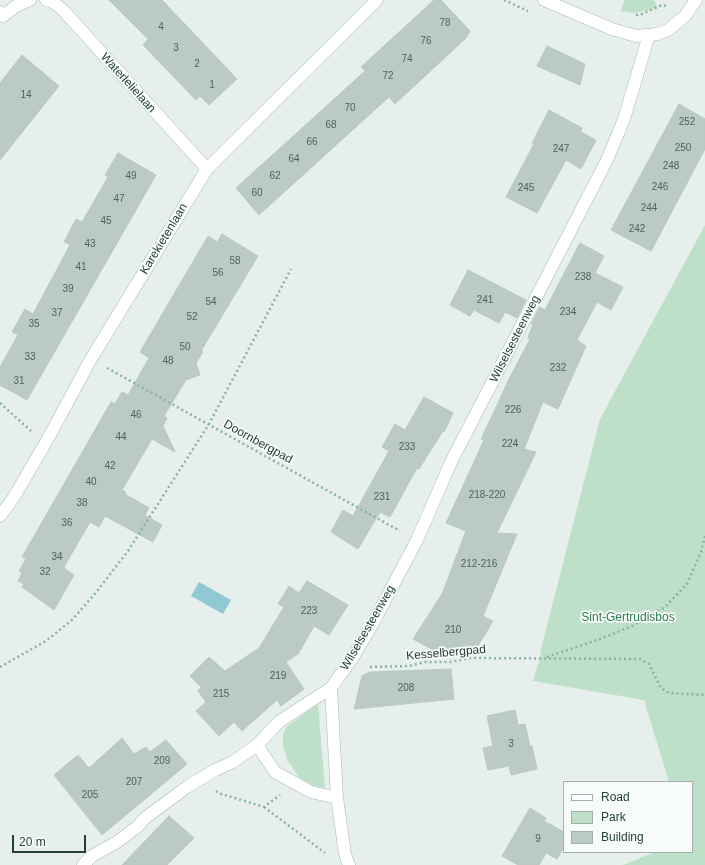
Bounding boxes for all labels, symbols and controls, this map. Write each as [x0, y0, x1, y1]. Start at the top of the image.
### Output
house number: 78 [439, 17, 451, 29]
house number: 4 [158, 21, 164, 33]
house number: 76 [420, 35, 432, 47]
house number: 3 [173, 42, 179, 54]
street label: Waterlelielaan [97, 50, 159, 116]
house number: 74 [401, 53, 413, 65]
house number: 2 [194, 58, 200, 70]
house number: 72 [382, 70, 394, 82]
house number: 1 [209, 79, 215, 91]
house number: 14 [20, 89, 32, 101]
house number: 70 [344, 102, 356, 114]
house number: 252 [679, 116, 695, 128]
house number: 68 [325, 119, 337, 131]
house number: 66 [306, 136, 318, 148]
house number: 250 [675, 142, 691, 154]
house number: 247 [553, 143, 569, 155]
house number: 64 [288, 153, 300, 165]
house number: 248 [663, 160, 679, 172]
house number: 49 [125, 170, 137, 182]
house number: 62 [269, 170, 281, 182]
house number: 246 [652, 181, 668, 193]
house number: 245 [518, 182, 534, 194]
house number: 60 [251, 187, 263, 199]
house number: 47 [113, 193, 125, 205]
street label: Karekietenlaan [137, 201, 191, 277]
house number: 244 [641, 202, 657, 214]
house number: 45 [100, 215, 112, 227]
house number: 242 [629, 223, 645, 235]
house number: 43 [84, 238, 96, 250]
house number: 58 [229, 255, 241, 267]
house number: 41 [75, 261, 87, 273]
house number: 56 [212, 267, 224, 279]
house number: 238 [575, 271, 591, 283]
house number: 39 [62, 283, 74, 295]
street label: Wilselsesteenweg [487, 293, 543, 385]
house number: 241 [477, 294, 493, 306]
house number: 54 [205, 296, 217, 308]
house number: 234 [560, 306, 576, 318]
house number: 37 [51, 307, 63, 319]
house number: 52 [186, 311, 198, 323]
house number: 35 [28, 318, 40, 330]
house number: 50 [179, 341, 191, 353]
house number: 33 [24, 351, 36, 363]
house number: 48 [162, 355, 174, 367]
house number: 232 [550, 362, 566, 374]
house number: 31 [13, 375, 25, 387]
house number: 226 [505, 404, 521, 416]
house number: 46 [130, 409, 142, 421]
street label: Doornbergpad [221, 417, 295, 467]
house number: 44 [115, 431, 127, 443]
house number: 224 [502, 438, 518, 450]
house number: 233 [399, 441, 415, 453]
house number: 42 [104, 460, 116, 472]
house number: 40 [85, 476, 97, 488]
house number: 218-220 [469, 489, 505, 501]
house number: 231 [374, 491, 390, 503]
house number: 38 [76, 497, 88, 509]
house number: 36 [61, 517, 73, 529]
house number: 34 [51, 551, 63, 563]
house number: 212-216 [461, 558, 497, 570]
house number: 32 [39, 566, 51, 578]
street label: Wilselsesteenweg [338, 583, 398, 673]
house number: 223 [301, 605, 317, 617]
park label: Sint-Gertrudisbos [581, 611, 675, 625]
house number: 210 [445, 624, 461, 636]
street label: Kesselbergpad [405, 642, 487, 664]
house number: 219 [270, 670, 286, 682]
house number: 208 [398, 682, 414, 694]
house number: 215 [213, 688, 229, 700]
house number: 3 [508, 738, 514, 750]
house number: 209 [154, 755, 170, 767]
house number: 207 [126, 776, 142, 788]
legend [563, 781, 693, 853]
house number: 205 [82, 789, 98, 801]
text: Road [601, 790, 630, 804]
text: Park [601, 810, 626, 824]
scale bar [14, 827, 88, 853]
text: Building [601, 830, 644, 844]
house number: 9 [535, 833, 541, 845]
text: 20 m [19, 835, 46, 849]

